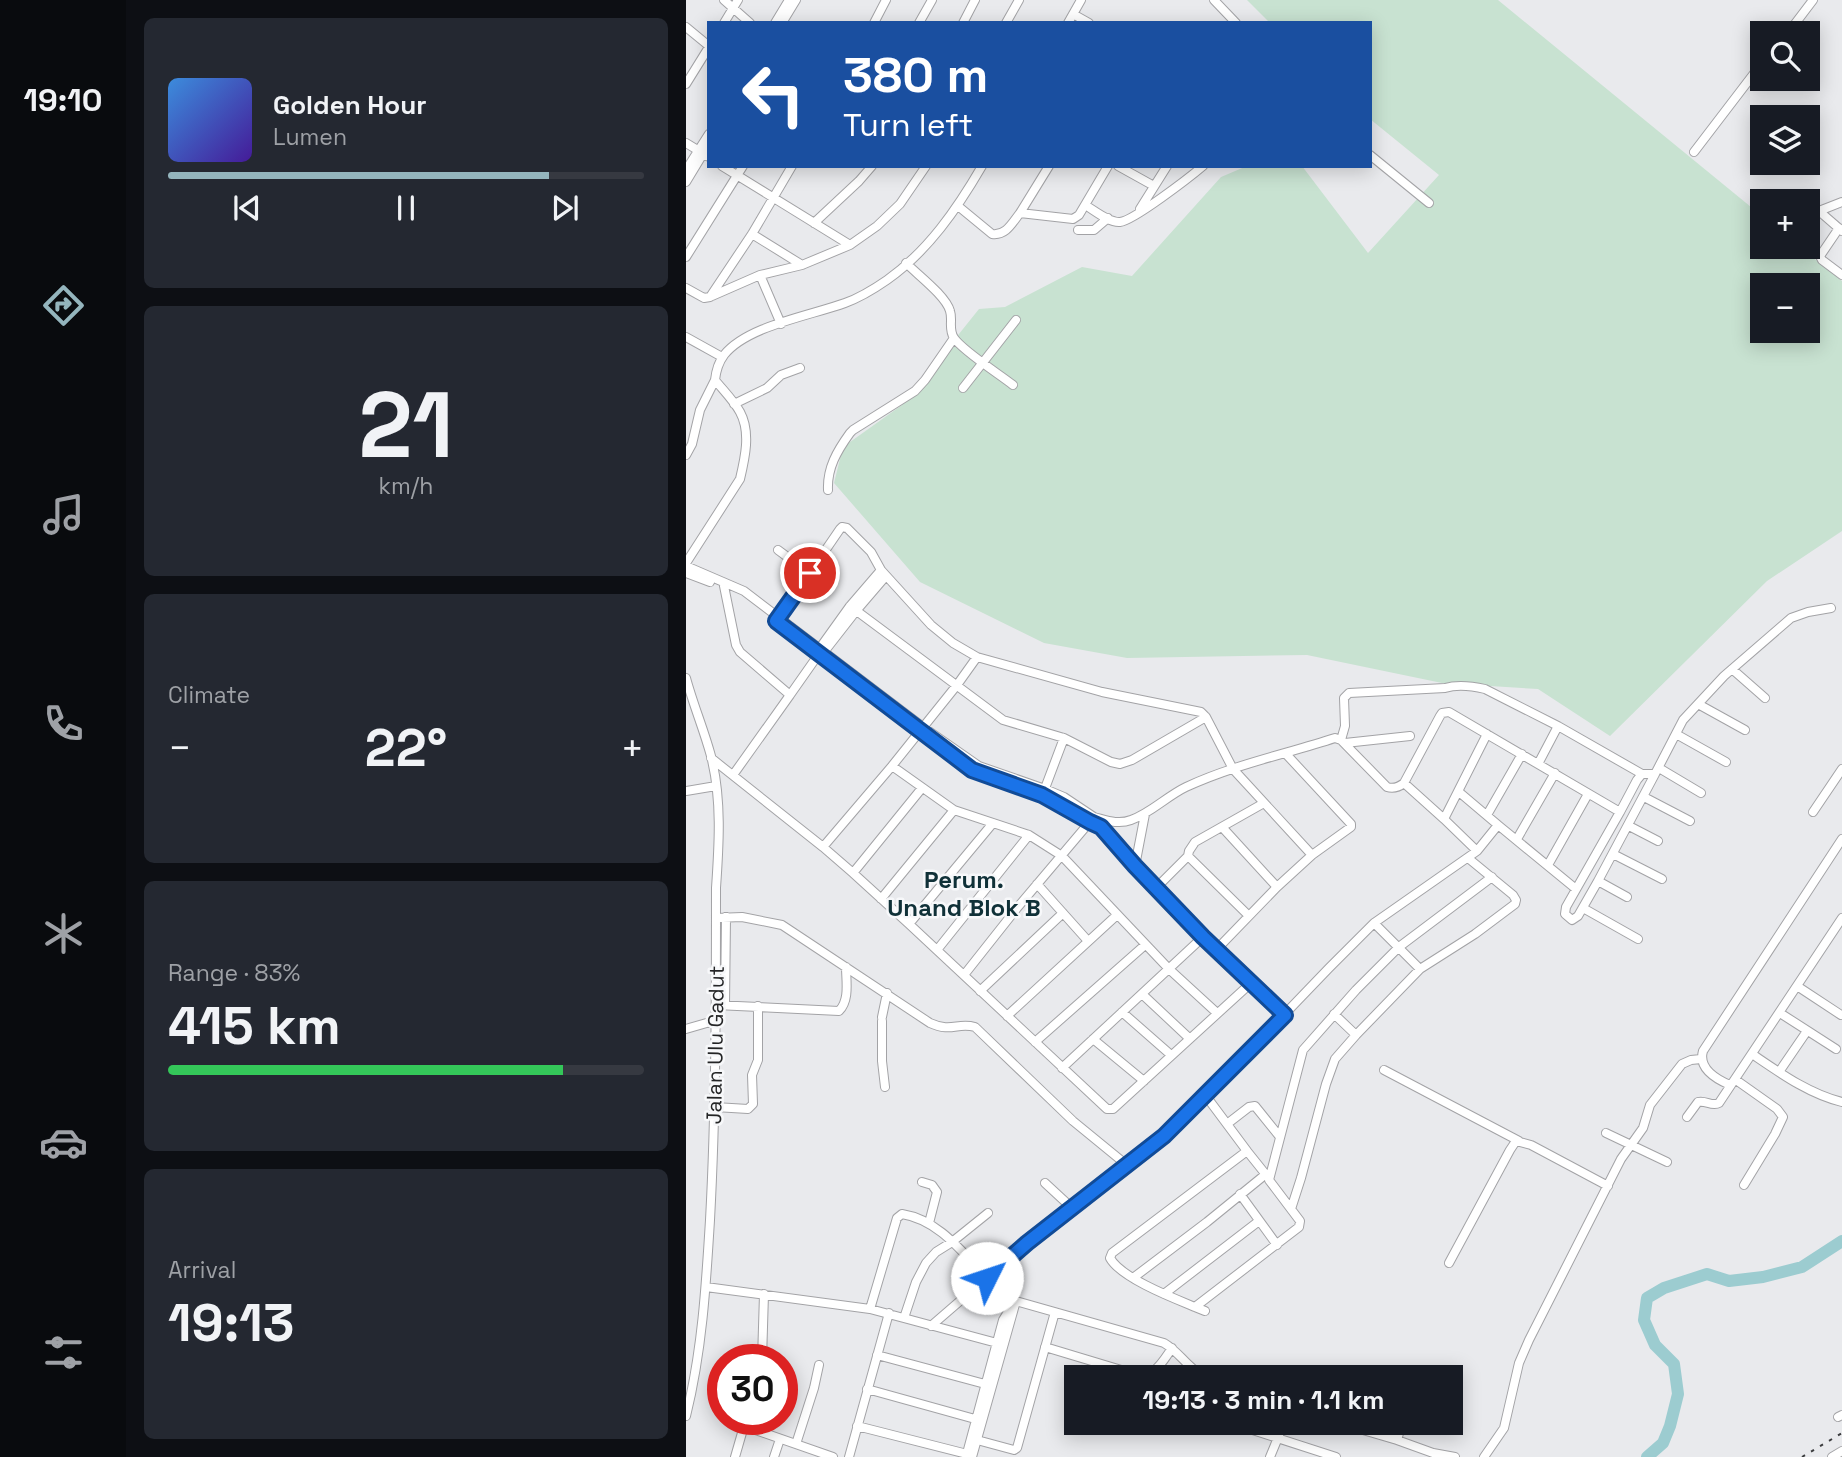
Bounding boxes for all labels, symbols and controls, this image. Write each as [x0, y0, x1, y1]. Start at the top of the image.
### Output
map controls [1750, 21, 1820, 343]
button: search [1750, 21, 1820, 91]
text: 380 m [843, 44, 988, 106]
icon: left [728, 49, 819, 140]
text: 19:10 [24, 80, 102, 120]
text: Golden Hour [273, 88, 427, 122]
text: Turn left [843, 105, 973, 145]
button: layers [1750, 105, 1820, 175]
text: Lumen [273, 122, 347, 152]
icon: previous [228, 189, 266, 227]
icon: pause [387, 189, 425, 227]
icon: next [546, 189, 584, 227]
button: + [1750, 189, 1820, 259]
button: − [1750, 273, 1820, 343]
icon: directions [39, 281, 88, 330]
text: 21 [358, 367, 454, 484]
text: km/h [379, 471, 433, 501]
icon: music [39, 490, 88, 539]
pin [780, 543, 840, 603]
icon: arrive [791, 554, 829, 592]
text: Climate [168, 680, 250, 710]
icon: phone [39, 699, 88, 748]
text: 22° [365, 715, 447, 781]
text: − [168, 724, 192, 772]
text: + [620, 724, 644, 772]
district label: Perum. Unand Blok B [887, 864, 1041, 923]
icon: climate [39, 909, 88, 958]
text: Range · 83% [168, 958, 300, 988]
street label: Jalan Ulu Gadut [700, 965, 730, 1125]
text: 415 km [168, 993, 341, 1059]
icon: car [39, 1118, 88, 1167]
position arrow [950, 1241, 1024, 1315]
text: Arrival [168, 1255, 236, 1285]
text: 19:13 [168, 1290, 294, 1356]
icon: filters [39, 1328, 88, 1377]
speed limit sign: 30 [707, 1344, 798, 1435]
text: 19:13 · 3 min · 1.1 km [1143, 1383, 1384, 1417]

